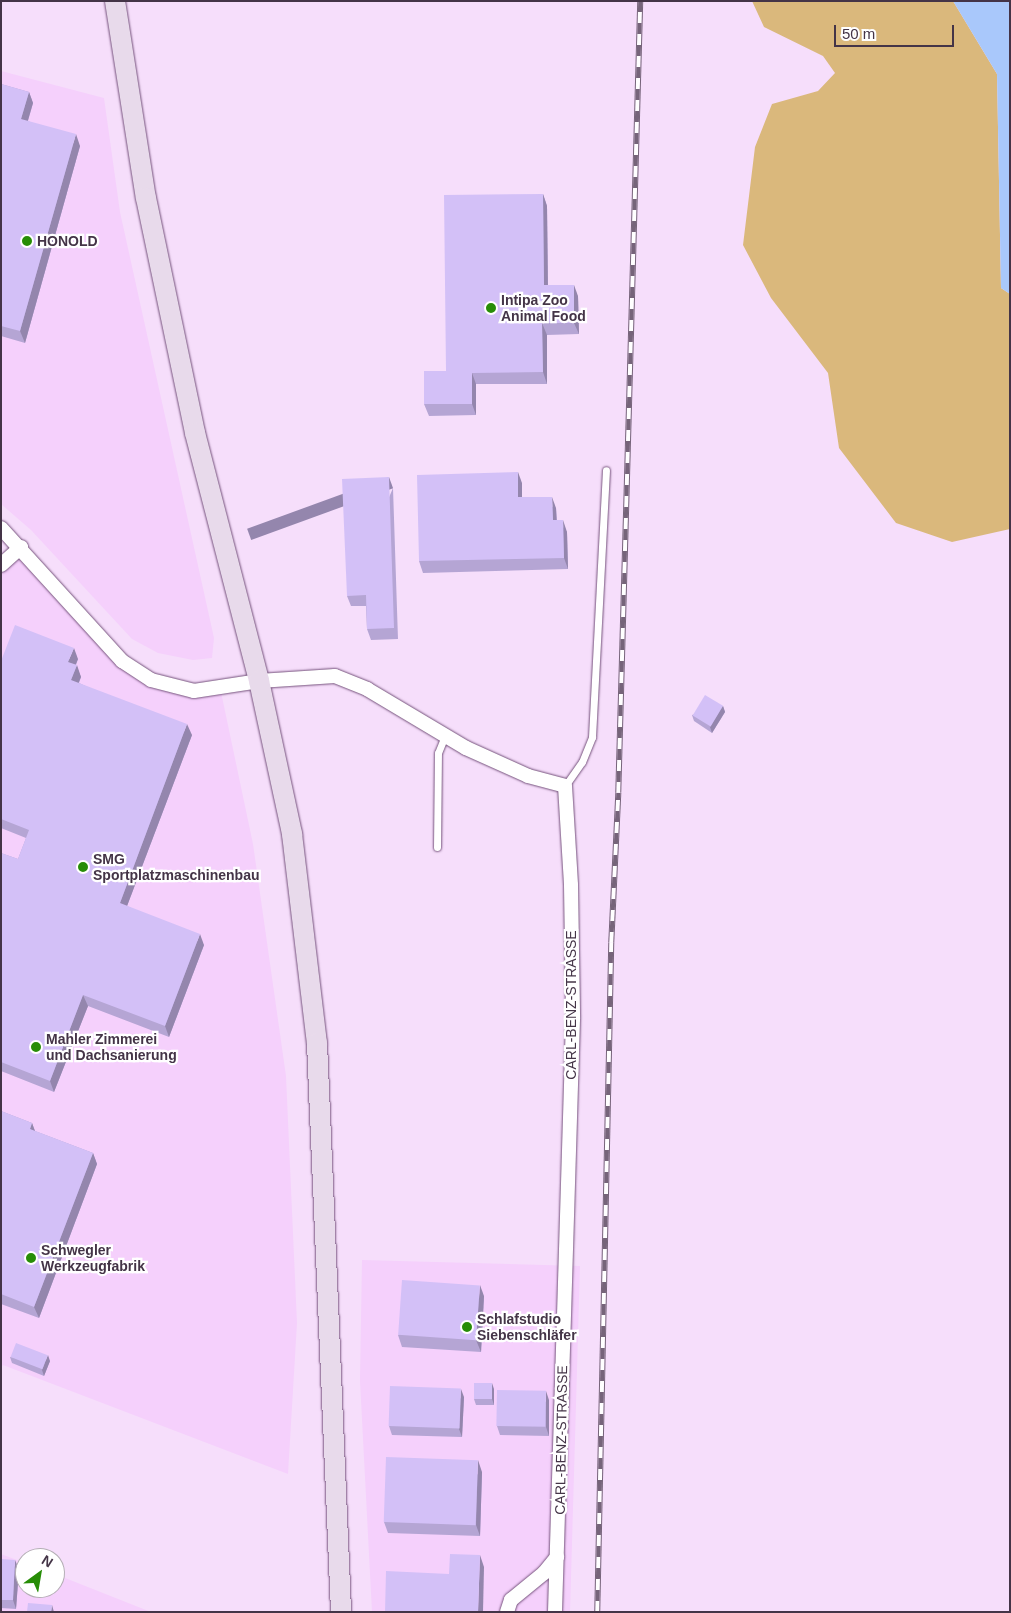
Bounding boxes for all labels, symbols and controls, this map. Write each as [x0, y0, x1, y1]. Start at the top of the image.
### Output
scale bar [836, 15, 956, 47]
text: 50 m [842, 25, 875, 42]
place label: HONOLD [37, 233, 98, 249]
marker: HONOLD [21, 235, 33, 247]
place label: Intipa Zoo Animal Food [501, 292, 586, 324]
marker: Intipa Zoo Animal Food [485, 302, 497, 314]
place label: SMG Sportplatzmaschinenbau [93, 851, 259, 884]
marker: SMG Sportplatzmaschinenbau [77, 861, 89, 873]
street label: CARL-BENZ-STRASSE [563, 930, 579, 1080]
place label: Mahler Zimmerei und Dachsanierung [46, 1031, 177, 1064]
marker: Mahler Zimmerei und Dachsanierung [30, 1041, 42, 1053]
place label: Schwegler Werkzeugfabrik [41, 1242, 145, 1274]
marker: Schwegler Werkzeugfabrik [25, 1252, 37, 1264]
place label: Schlafstudio Siebenschläfer [477, 1311, 577, 1344]
marker: Schlafstudio Siebenschläfer [461, 1321, 473, 1333]
street label: CARL-BENZ-STRASSE [551, 1365, 571, 1515]
north arrow [15, 1548, 65, 1598]
text: N [39, 1552, 56, 1571]

